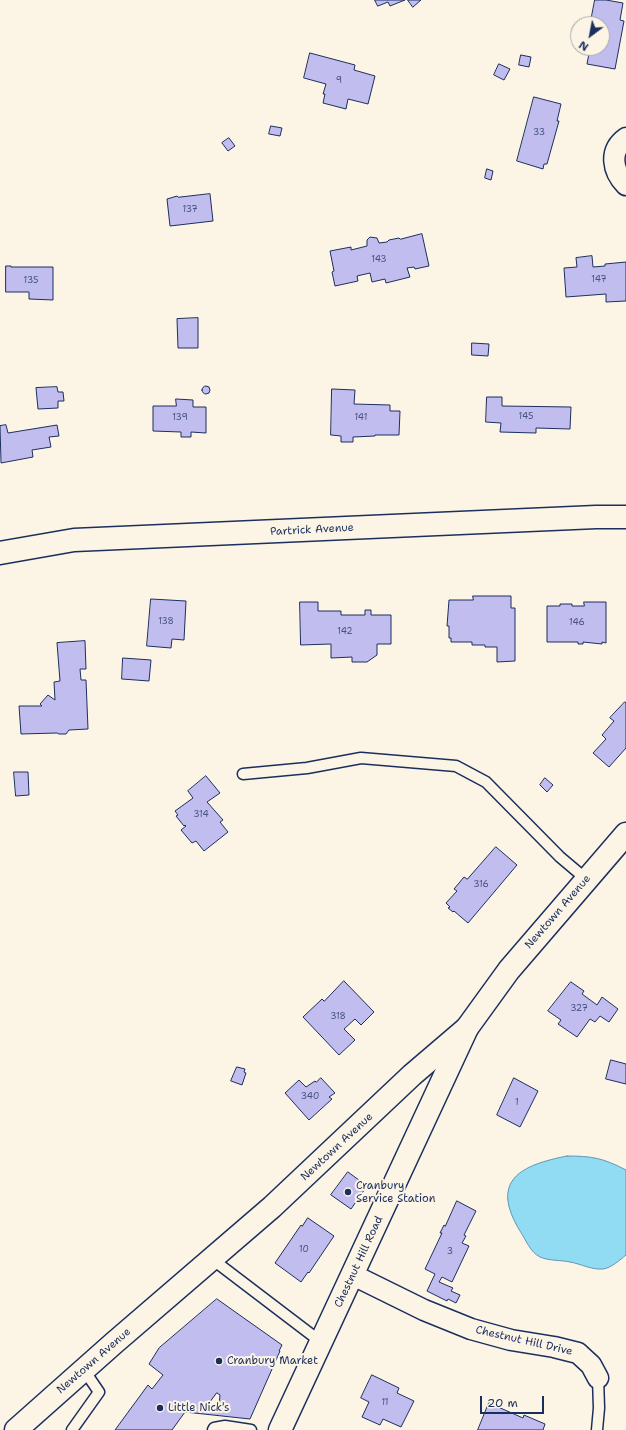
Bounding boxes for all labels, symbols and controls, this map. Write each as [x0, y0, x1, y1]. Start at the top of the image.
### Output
north arrow [570, 16, 610, 56]
text: N [576, 37, 592, 54]
house number: 9 [336, 76, 342, 86]
house number: 33 [533, 128, 545, 138]
house number: 137 [182, 205, 198, 215]
house number: 143 [371, 255, 387, 265]
house number: 147 [591, 275, 607, 285]
house number: 135 [24, 276, 38, 286]
house number: 145 [519, 412, 533, 422]
house number: 139 [172, 413, 188, 423]
house number: 141 [355, 413, 367, 423]
street label: Partrick Avenue [270, 521, 354, 539]
house number: 138 [158, 617, 174, 627]
house number: 146 [569, 618, 585, 628]
house number: 142 [337, 627, 353, 637]
house number: 314 [193, 810, 209, 820]
street label: Newtown Avenue [522, 872, 594, 952]
house number: 316 [473, 880, 489, 890]
house number: 327 [570, 1004, 588, 1014]
house number: 318 [330, 1012, 346, 1022]
house number: 340 [301, 1092, 319, 1102]
house number: 1 [515, 1098, 519, 1108]
street label: Newtown Avenue [298, 1110, 376, 1184]
place label: Cranbury Service Station [356, 1179, 435, 1205]
marker: Cranbury Service Station [343, 1187, 353, 1197]
street label: Chestnut Hill Road [332, 1214, 386, 1310]
house number: 10 [299, 1245, 309, 1255]
house number: 3 [447, 1247, 453, 1257]
street label: Chestnut Hill Drive [474, 1323, 574, 1359]
street label: Newtown Avenue [54, 1325, 134, 1397]
place label: Cranbury Market [227, 1354, 318, 1368]
marker: Cranbury Market [214, 1356, 224, 1366]
scale bar [482, 1388, 546, 1414]
text: 20 m [487, 1395, 518, 1411]
house number: 11 [381, 1398, 389, 1408]
place label: Little Nick's [168, 1401, 229, 1415]
marker: Little Nick's [155, 1403, 165, 1413]

